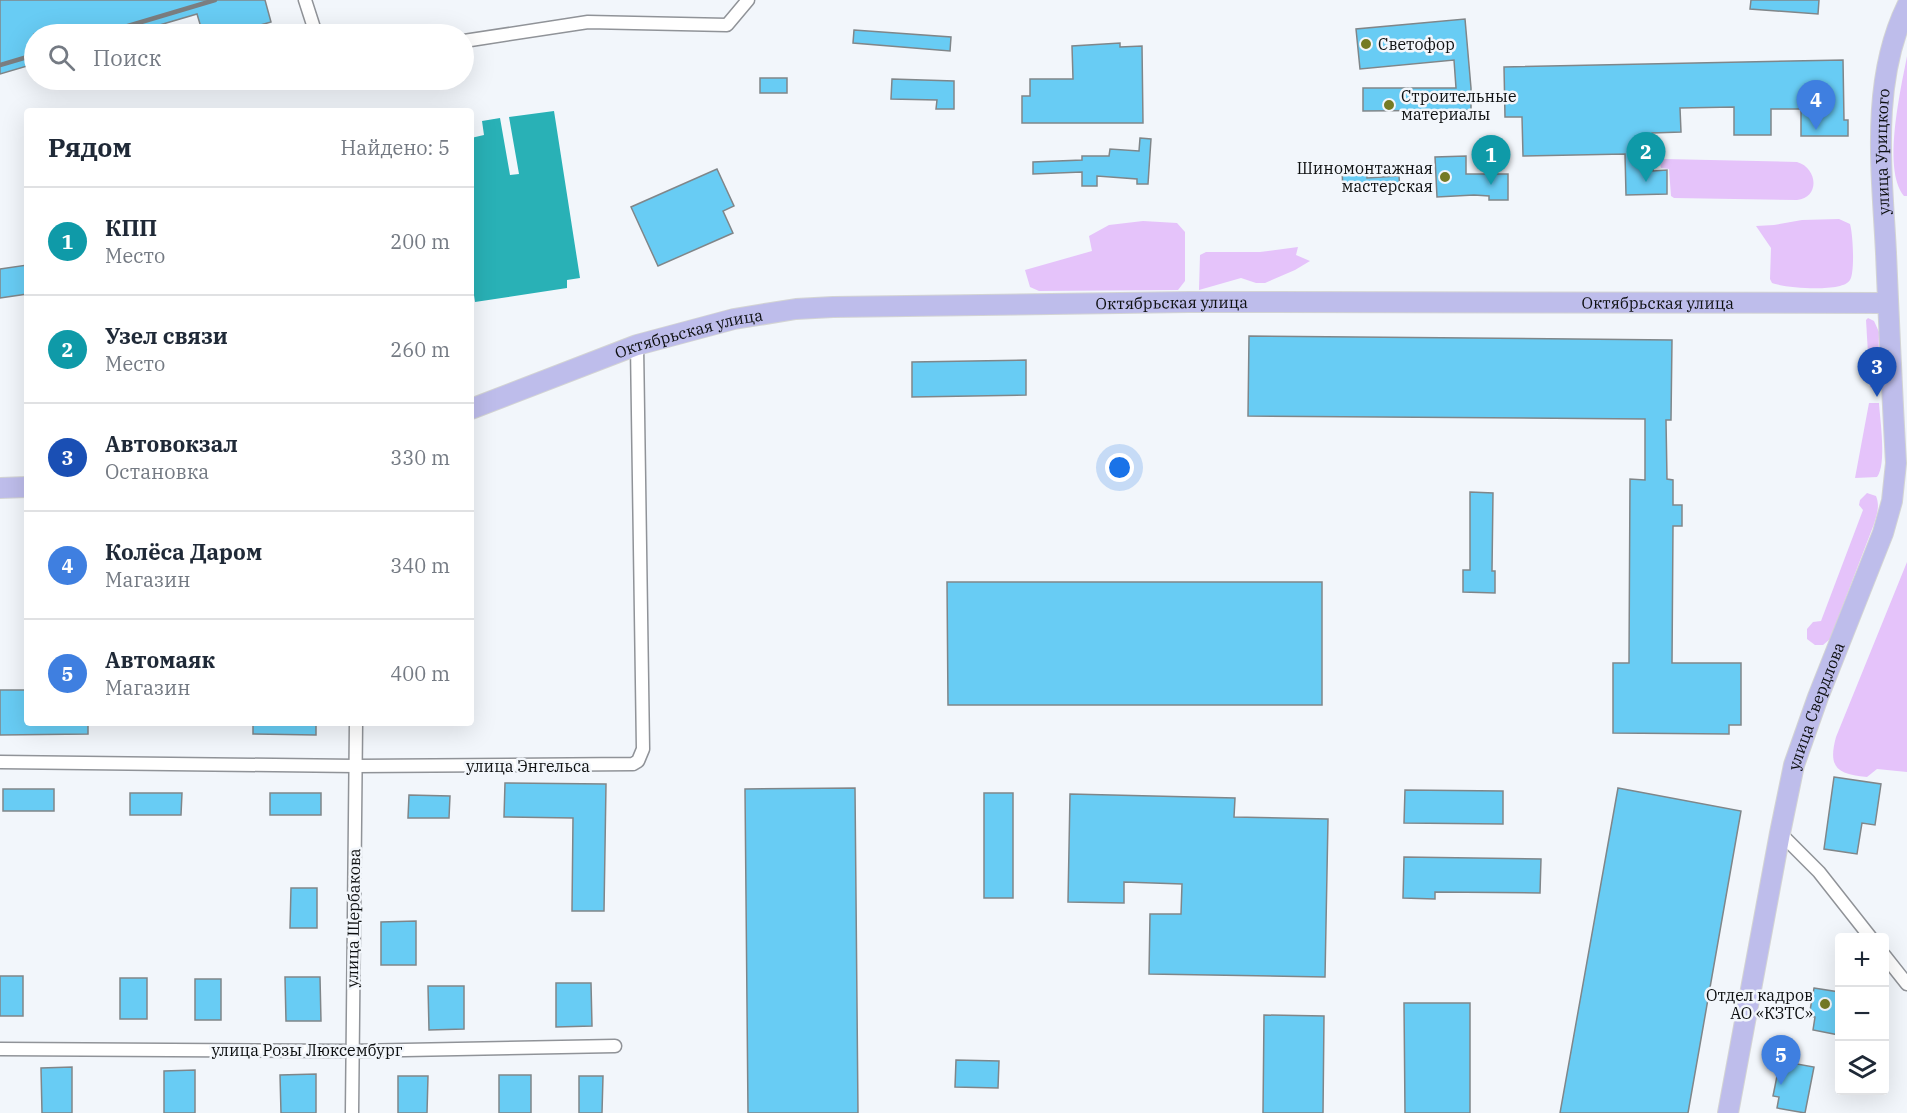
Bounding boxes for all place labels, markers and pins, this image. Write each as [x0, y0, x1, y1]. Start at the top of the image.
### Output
place label: Светофор [1378, 34, 1455, 54]
marker: Светофор [1359, 37, 1373, 51]
pin: 4 [1796, 80, 1836, 130]
place label: Строительные материалы [1401, 86, 1517, 124]
marker: Строительные материалы [1382, 98, 1396, 112]
pin: 2 [1626, 132, 1666, 182]
pin: 1 [1472, 136, 1510, 185]
place label: Шиномонтажная мастерская [1297, 158, 1433, 196]
marker: Шиномонтажная мастерская [1438, 170, 1452, 184]
pin: 3 [1858, 348, 1896, 397]
place label: Отдел кадров АО «КЗТС» [1706, 985, 1813, 1023]
marker: Отдел кадров АО «КЗТС» [1818, 997, 1832, 1011]
pin: 5 [1762, 1036, 1800, 1085]

